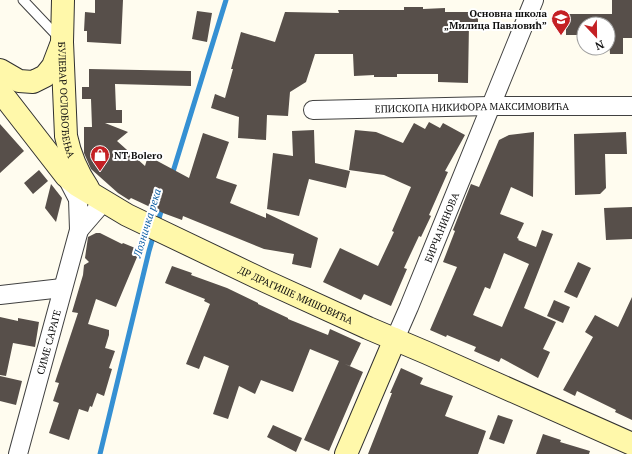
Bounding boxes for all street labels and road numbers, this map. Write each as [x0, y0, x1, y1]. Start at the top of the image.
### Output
street label: БУЛЕВАР ОСЛОБОЂЕЊА [55, 41, 78, 160]
street label: ЕПИСКОПА НИКИФОРА МАКСИМОВИЋА [375, 100, 569, 116]
street label: БИРЧАНИНОВА [422, 190, 462, 265]
street label: ДР ДРАГИШЕ МИШОВИЋА [236, 263, 355, 327]
street label: СИМЕ САРАГЕ [34, 308, 64, 376]

